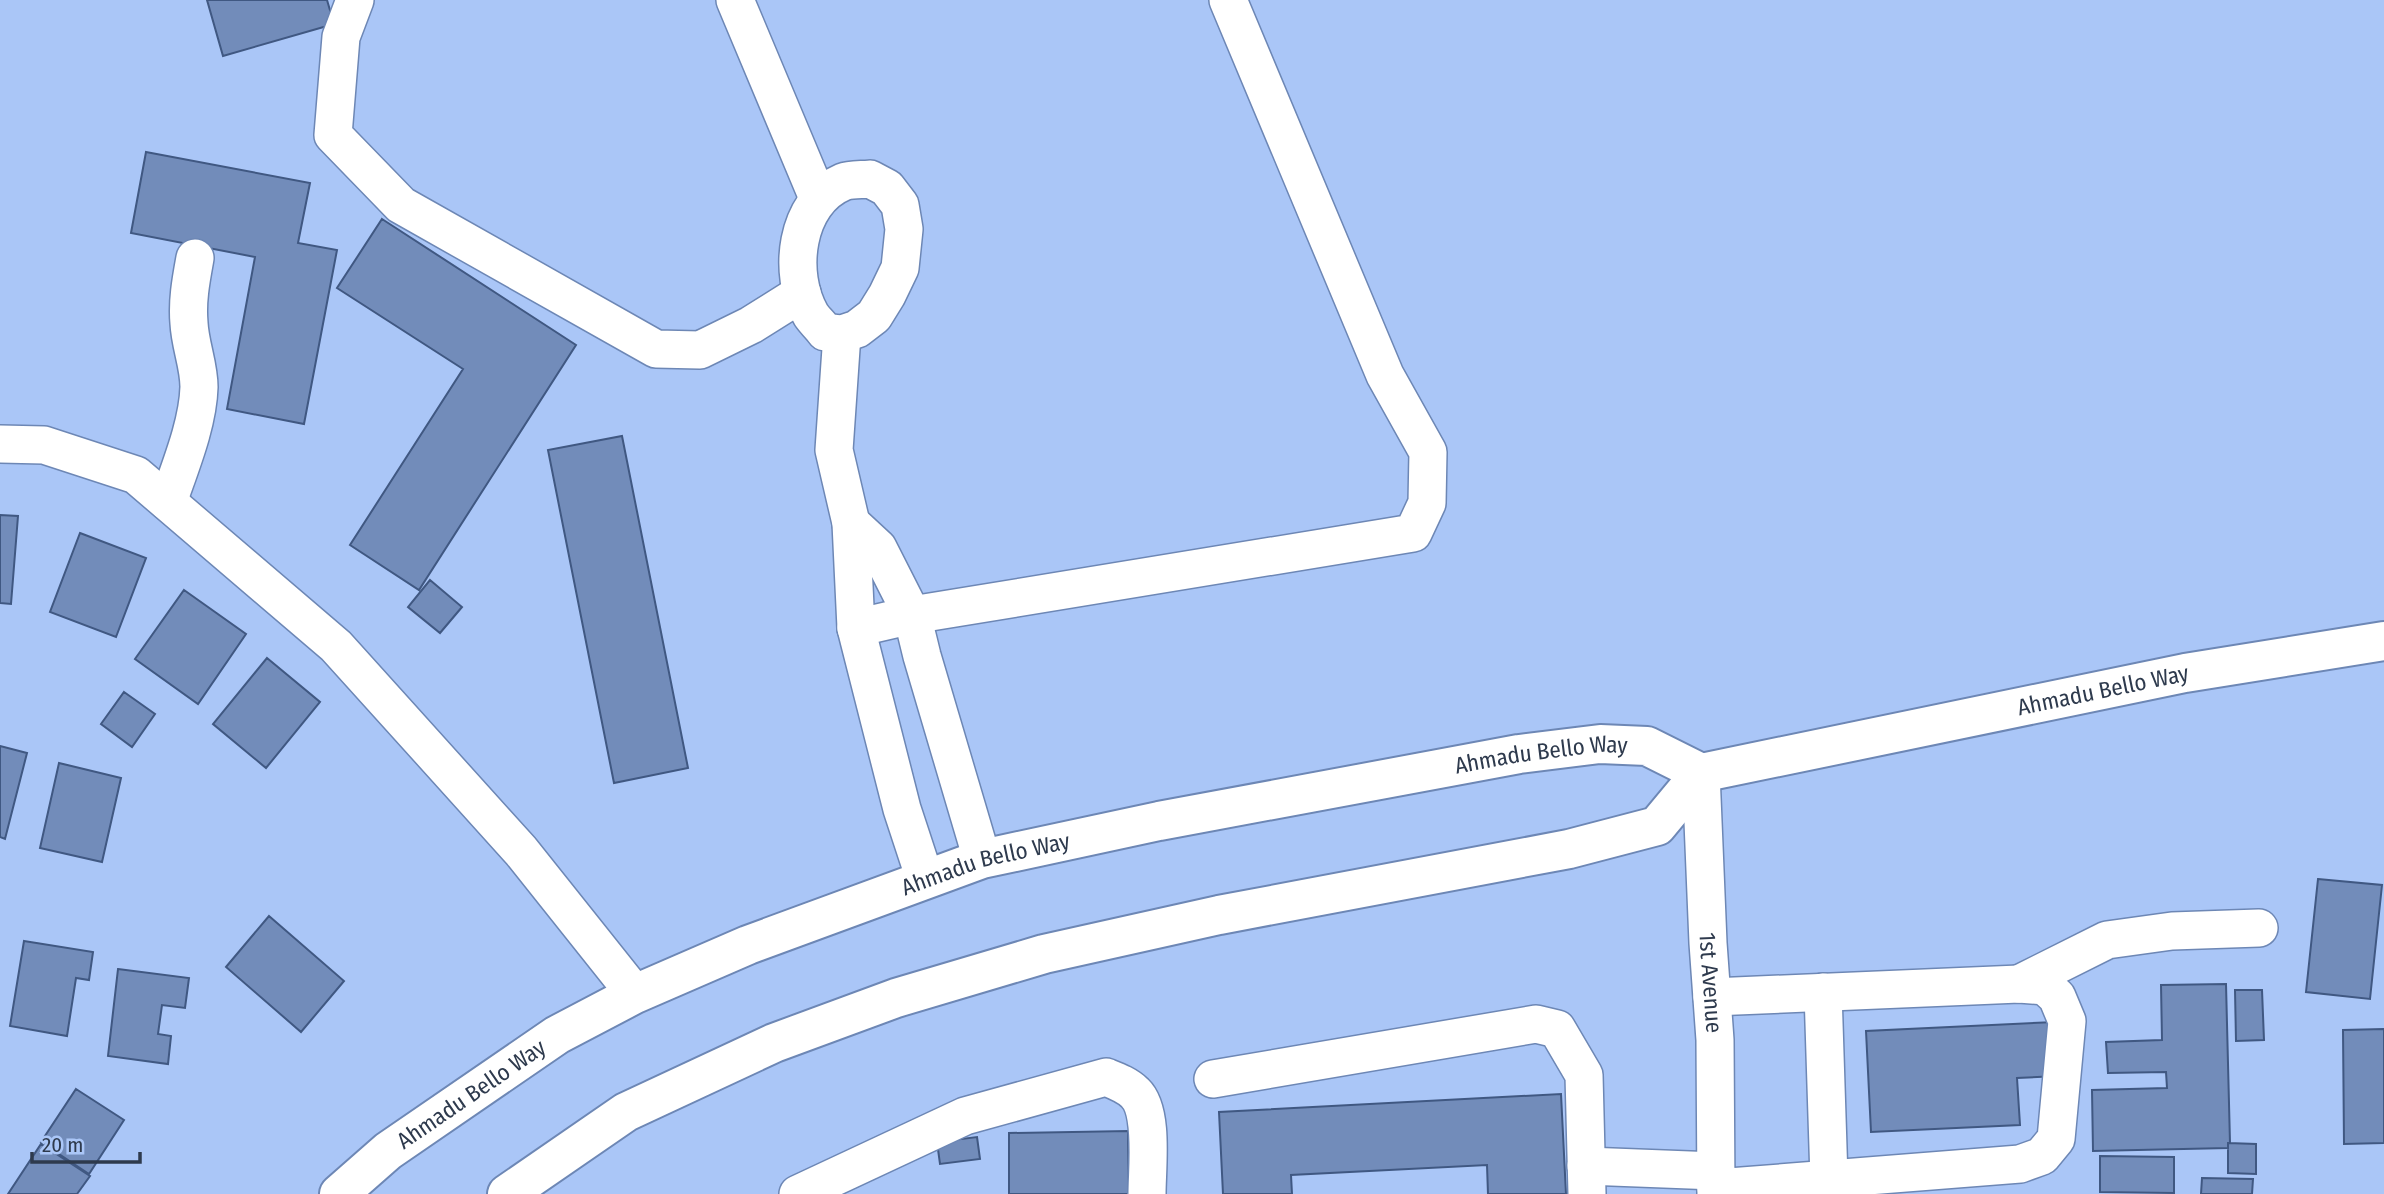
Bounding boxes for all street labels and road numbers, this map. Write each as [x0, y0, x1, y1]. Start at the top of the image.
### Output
street label: Ahmadu Bello Way [2015, 658, 2192, 721]
street label: Ahmadu Bello Way [1452, 729, 1629, 780]
street label: Ahmadu Bello Way [897, 826, 1073, 901]
street label: 1st Avenue [1694, 932, 1728, 1034]
street label: Ahmadu Bello Way [391, 1033, 551, 1155]

